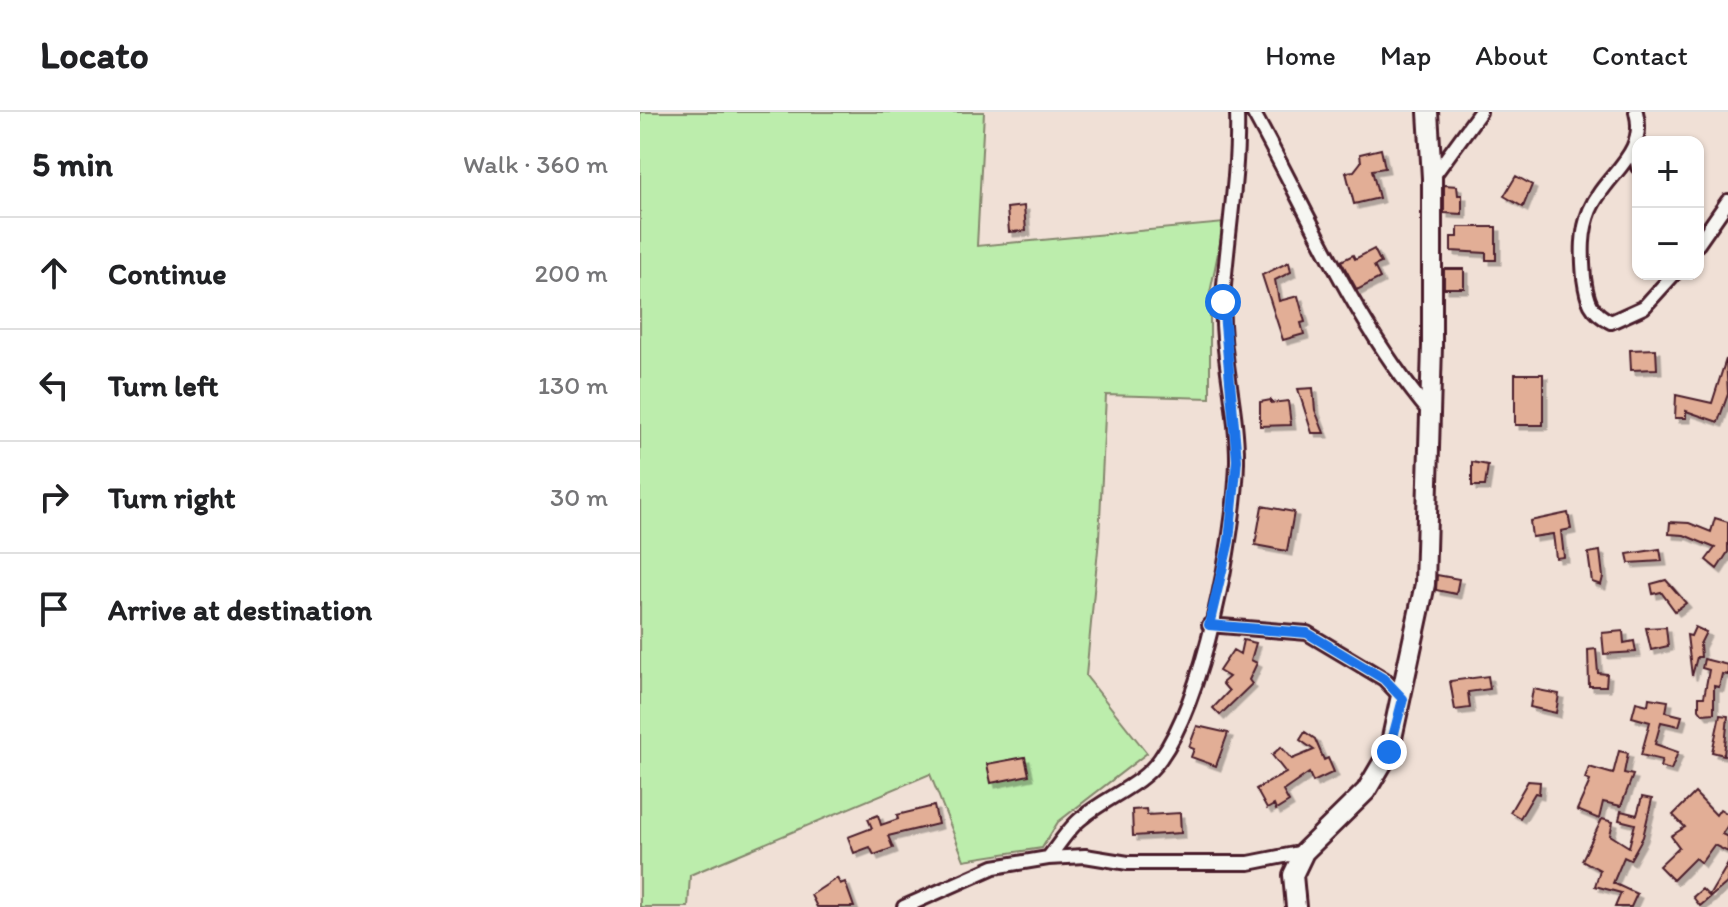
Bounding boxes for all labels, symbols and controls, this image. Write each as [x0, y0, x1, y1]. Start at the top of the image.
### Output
text: Locato [40, 32, 149, 78]
text: Home [1265, 38, 1336, 72]
text: Map [1380, 38, 1431, 72]
text: About [1475, 38, 1548, 72]
text: Contact [1592, 38, 1688, 72]
map controls [1632, 136, 1704, 280]
button: + [1632, 136, 1704, 208]
text: 5 min [32, 144, 113, 185]
text: Walk · 360 m [463, 148, 608, 180]
button: − [1632, 208, 1704, 280]
icon: ahead [32, 251, 76, 295]
text: Continue [108, 255, 227, 292]
text: 200 m [535, 257, 608, 289]
route start [1205, 284, 1241, 320]
icon: left [32, 363, 76, 407]
text: Turn left [108, 367, 219, 404]
text: 130 m [538, 369, 608, 401]
icon: right [32, 475, 76, 519]
text: Turn right [108, 479, 236, 516]
text: 30 m [550, 481, 608, 513]
icon: arrive [32, 587, 76, 631]
text: Arrive at destination [108, 591, 372, 628]
route end [1371, 734, 1407, 770]

